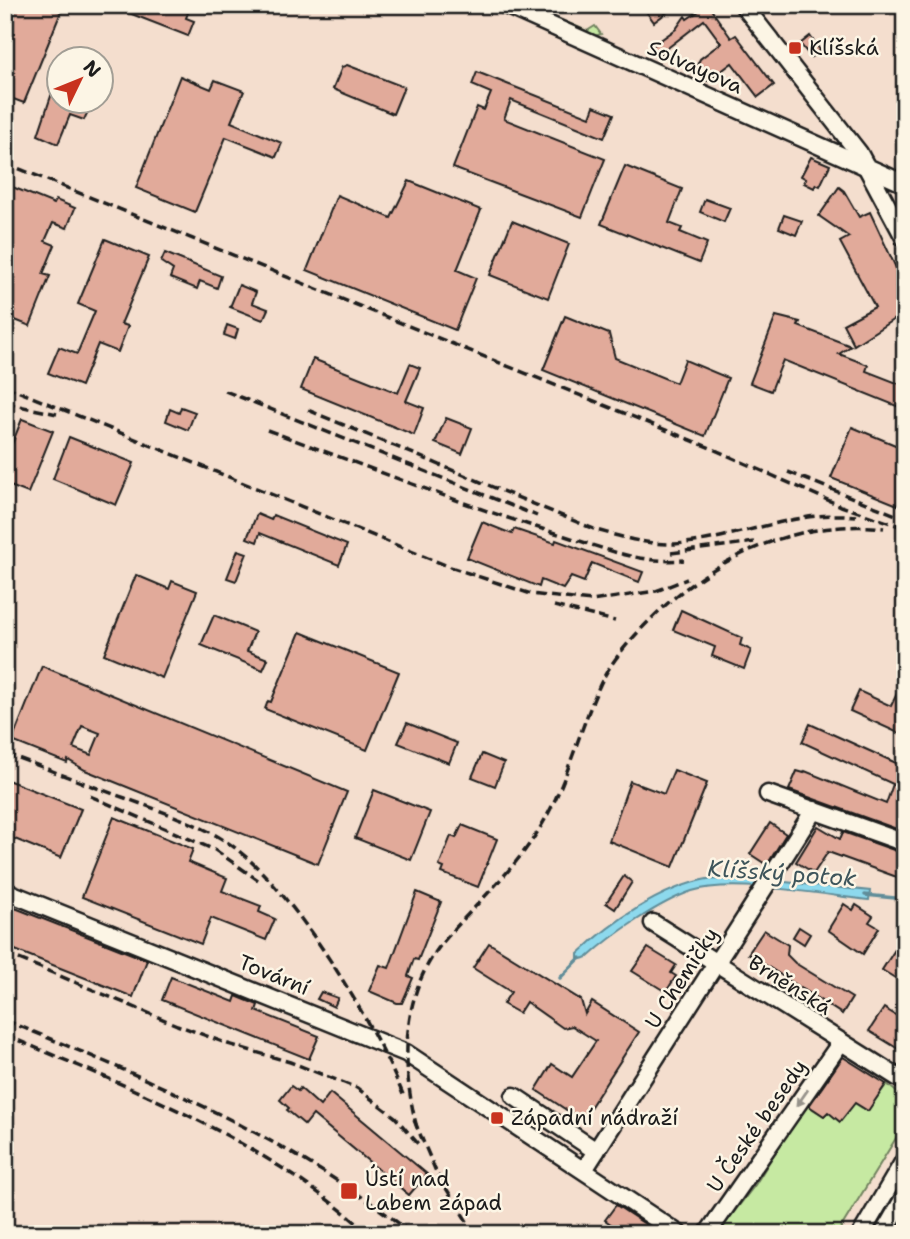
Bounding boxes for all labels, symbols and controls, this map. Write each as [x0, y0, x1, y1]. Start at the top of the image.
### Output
street label: Solvayova [643, 34, 747, 100]
place label: Klíšská [809, 34, 879, 62]
marker: Klíšská [787, 40, 803, 56]
north arrow [46, 46, 116, 116]
text: N [78, 55, 106, 83]
water label: Klíšský potok [707, 853, 857, 893]
street label: U Chemičky [639, 922, 725, 1034]
street label: Tovární [234, 948, 314, 1002]
street label: Brněnská [743, 948, 837, 1022]
street label: U České besedy [700, 1053, 813, 1198]
one-way arrow [795, 1089, 809, 1107]
place label: Západní nádraží [511, 1104, 678, 1132]
marker: Západní nádraží [489, 1110, 505, 1126]
place label: Ústí nad Labem západ [365, 1164, 502, 1217]
marker: Ústí nad Labem západ [339, 1181, 359, 1201]

